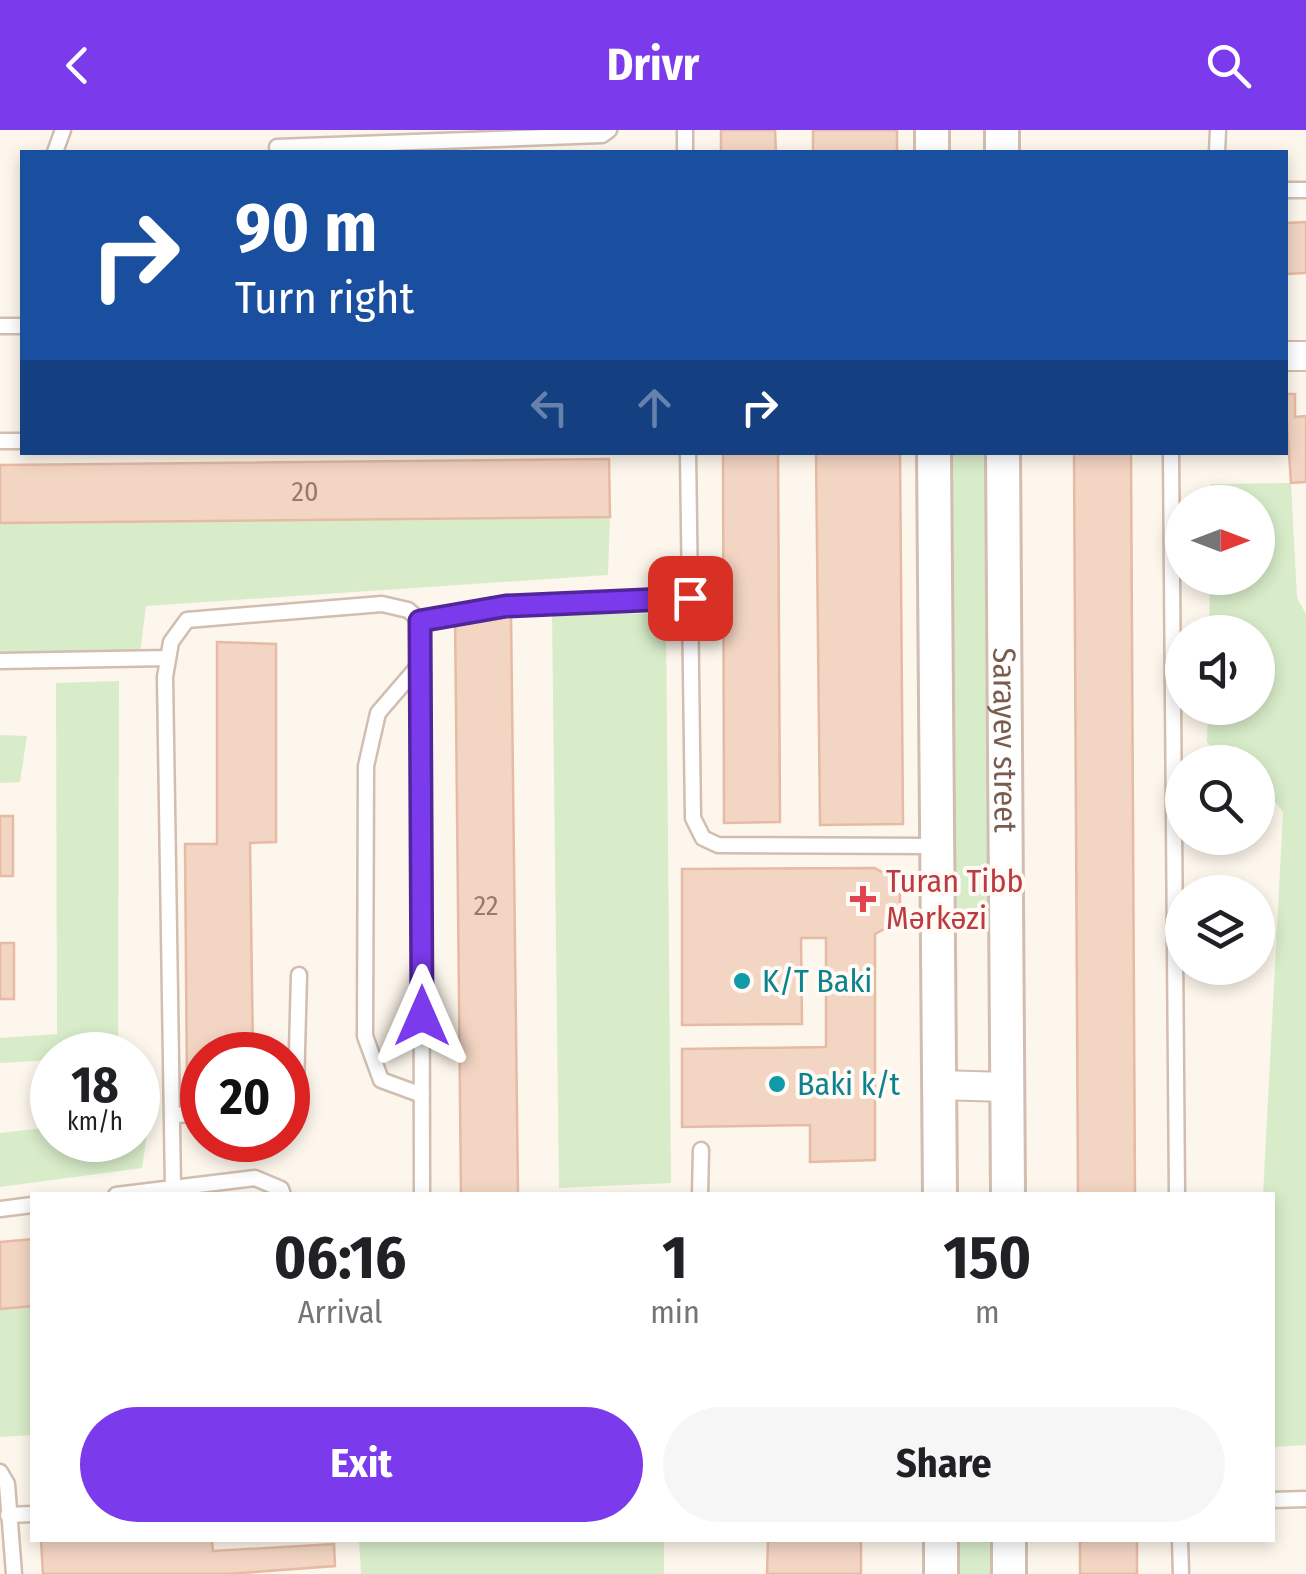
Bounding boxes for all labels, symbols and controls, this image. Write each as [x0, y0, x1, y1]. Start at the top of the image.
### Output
icon: back [50, 38, 105, 93]
text: Drivr [607, 38, 699, 92]
icon: search [1201, 38, 1256, 93]
text: 90 m [235, 186, 377, 270]
icon: right [70, 190, 200, 320]
text: Turn right [235, 271, 414, 325]
icon: left [522, 380, 577, 435]
icon: ahead [627, 380, 682, 435]
icon: right [732, 380, 787, 435]
house number: 20 [292, 475, 318, 508]
north arrow [1165, 485, 1275, 595]
map controls [1165, 485, 1275, 985]
pin [648, 556, 733, 641]
icon: arrive [663, 571, 718, 626]
button: sound [1165, 615, 1275, 725]
street label: Sarayev street [985, 647, 1025, 833]
button: search [1165, 745, 1275, 855]
place label: Turan Tibb Mərkəzi [886, 862, 1023, 937]
button: layers [1165, 875, 1275, 985]
marker: Turan Tibb Mərkəzi [850, 886, 876, 912]
house number: 22 [474, 889, 498, 922]
place label: K/T Baki [762, 962, 872, 1000]
position arrow [370, 964, 474, 1068]
marker: K/T Baki [731, 970, 753, 992]
speed limit sign: 20 [180, 1032, 310, 1162]
text: 18 [71, 1055, 119, 1115]
place label: Baki k/t [797, 1065, 901, 1103]
marker: Baki k/t [766, 1073, 788, 1095]
text: km/h [67, 1107, 123, 1137]
text: 06:16 [274, 1222, 406, 1294]
text: 1 [662, 1222, 688, 1294]
text: 150 [944, 1222, 1031, 1294]
text: Arrival [298, 1293, 383, 1331]
text: min [650, 1293, 700, 1331]
text: m [975, 1293, 1000, 1331]
button: Exit [80, 1407, 643, 1522]
button: Share [663, 1407, 1225, 1522]

